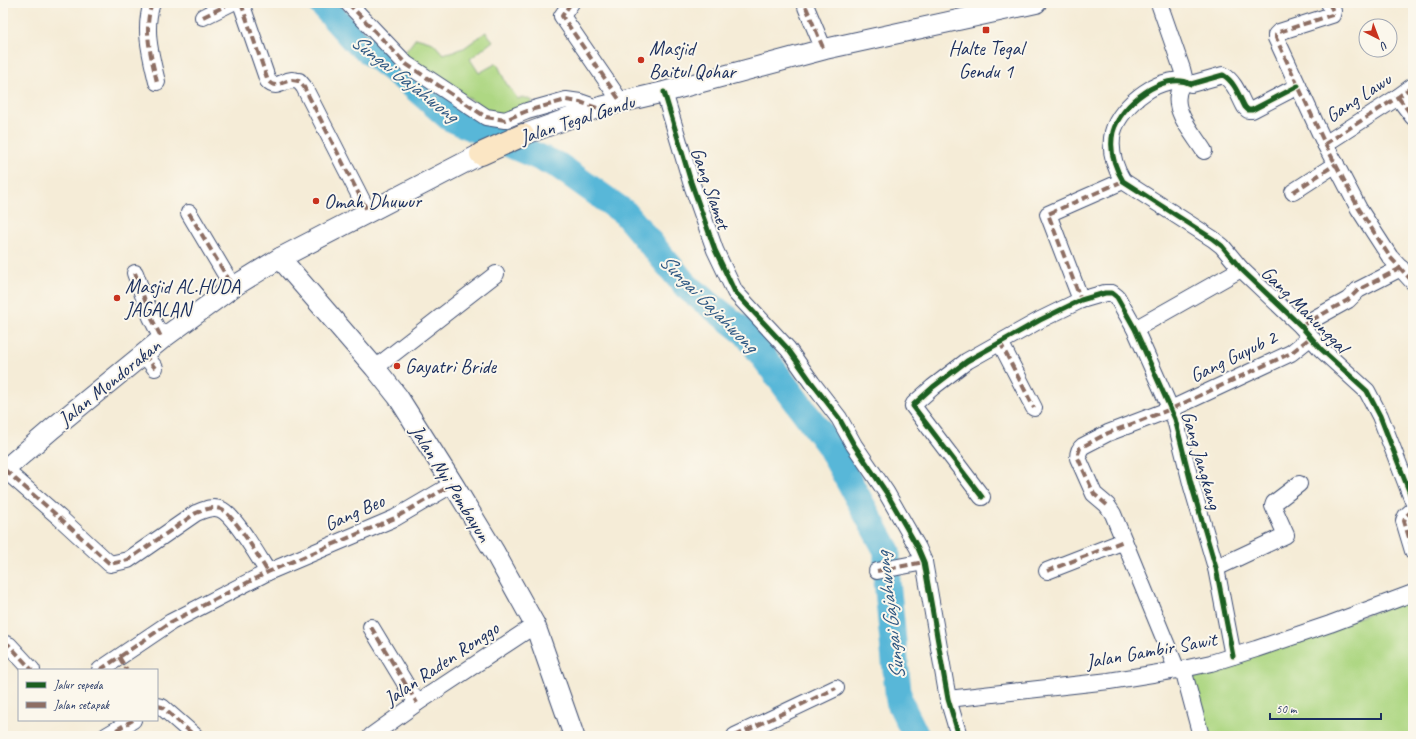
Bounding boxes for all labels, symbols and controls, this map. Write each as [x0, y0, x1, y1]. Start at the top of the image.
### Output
north arrow [1358, 18, 1398, 58]
marker: Halte Tegal Gendu 1 [981, 25, 991, 35]
water label: Sungai Gajahwong [346, 28, 466, 129]
place label: Masjid Baitul Qohar [649, 36, 737, 84]
place label: Halte Tegal Gendu 1 [948, 36, 1027, 84]
text: U [1376, 38, 1391, 54]
marker: Masjid Baitul Qohar [636, 55, 646, 65]
street label: Gang Lawu [1321, 66, 1397, 128]
street label: Jalan Tegal Gendu [516, 89, 639, 150]
street label: Gang Slamet [685, 144, 737, 235]
place label: Omah Dhuwur [324, 189, 423, 214]
marker: Omah Dhuwur [311, 196, 321, 206]
water label: Sungai Gajahwong [654, 248, 766, 360]
street label: Gang Manunggal [1256, 260, 1356, 361]
place label: Masjid AL.HUDA JAGALAN [124, 274, 241, 322]
marker: Masjid AL.HUDA JAGALAN [112, 293, 122, 303]
street label: Gang Guyub 2 [1186, 324, 1283, 388]
street label: Jalan Mondorakan [52, 333, 167, 432]
place label: Gayatri Bride [405, 354, 498, 379]
marker: Gayatri Bride [392, 361, 402, 371]
street label: Gang Jangkang [1176, 408, 1228, 513]
street label: Jalan Nyi Pembayun [404, 419, 497, 547]
street label: Gang Beo [320, 488, 389, 537]
water label: Sungai Gajahwong [869, 548, 911, 682]
street label: Jalan Raden Ronggo [378, 615, 504, 712]
street label: Jalan Gambir Sawit [1083, 626, 1221, 674]
legend [18, 669, 158, 721]
text: Jalur sepeda [53, 677, 104, 693]
scale bar [1270, 695, 1381, 721]
text: Jalan setapak [53, 697, 110, 713]
text: 50 m [1276, 701, 1298, 717]

